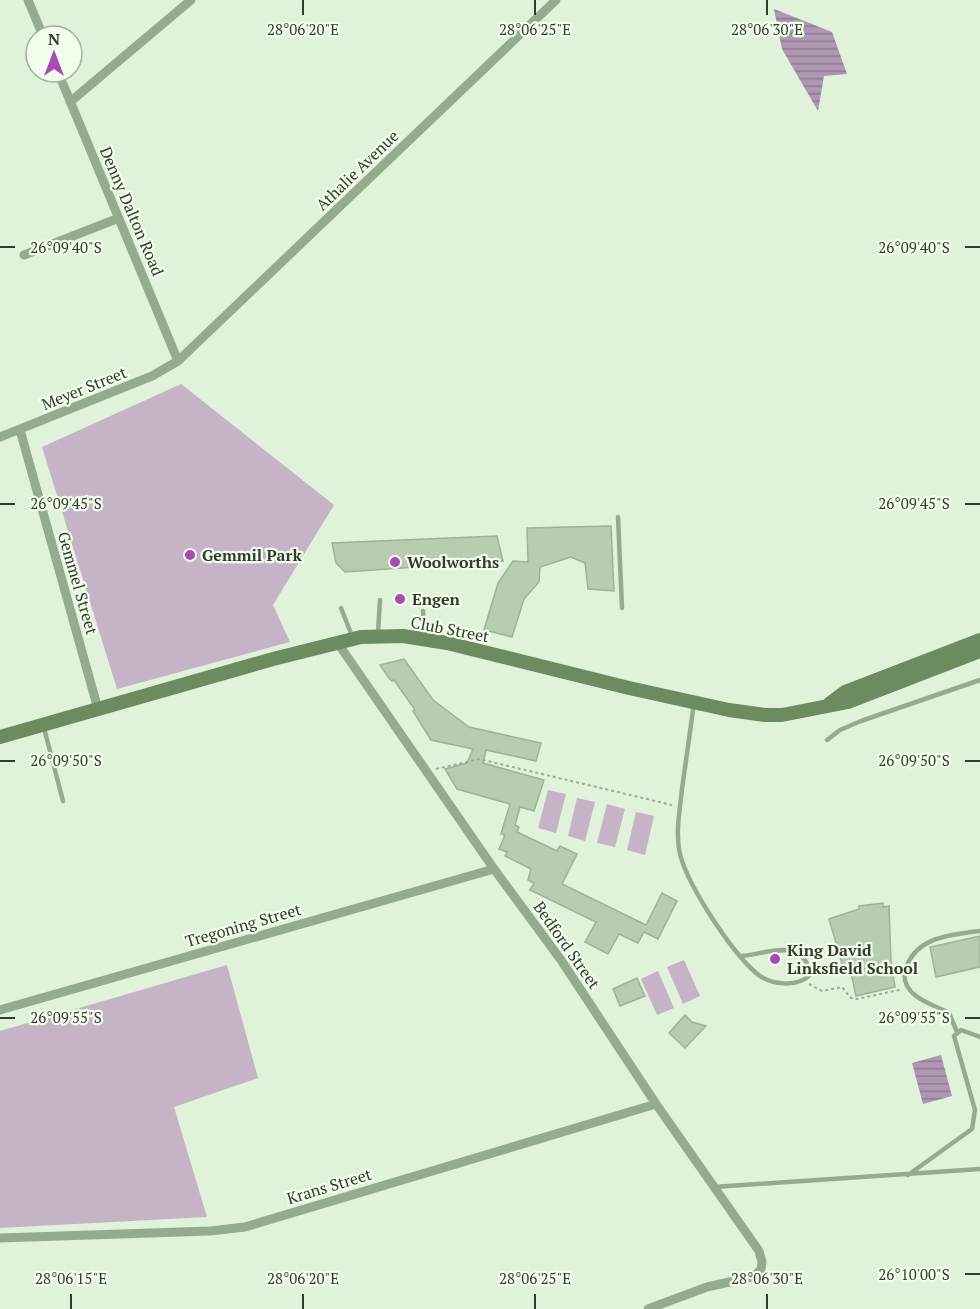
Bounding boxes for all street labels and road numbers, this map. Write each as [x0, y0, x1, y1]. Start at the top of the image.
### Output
street label: Athalie Avenue [311, 125, 403, 215]
street label: Denny Dalton Road [95, 143, 169, 279]
street label: Meyer Street [38, 361, 130, 415]
street label: Gemmel Street [53, 529, 103, 637]
street label: Club Street [409, 611, 491, 647]
street label: Bedford Street [529, 897, 605, 993]
street label: Tregoning Street [182, 898, 304, 952]
street label: Krans Street [284, 1163, 374, 1209]

